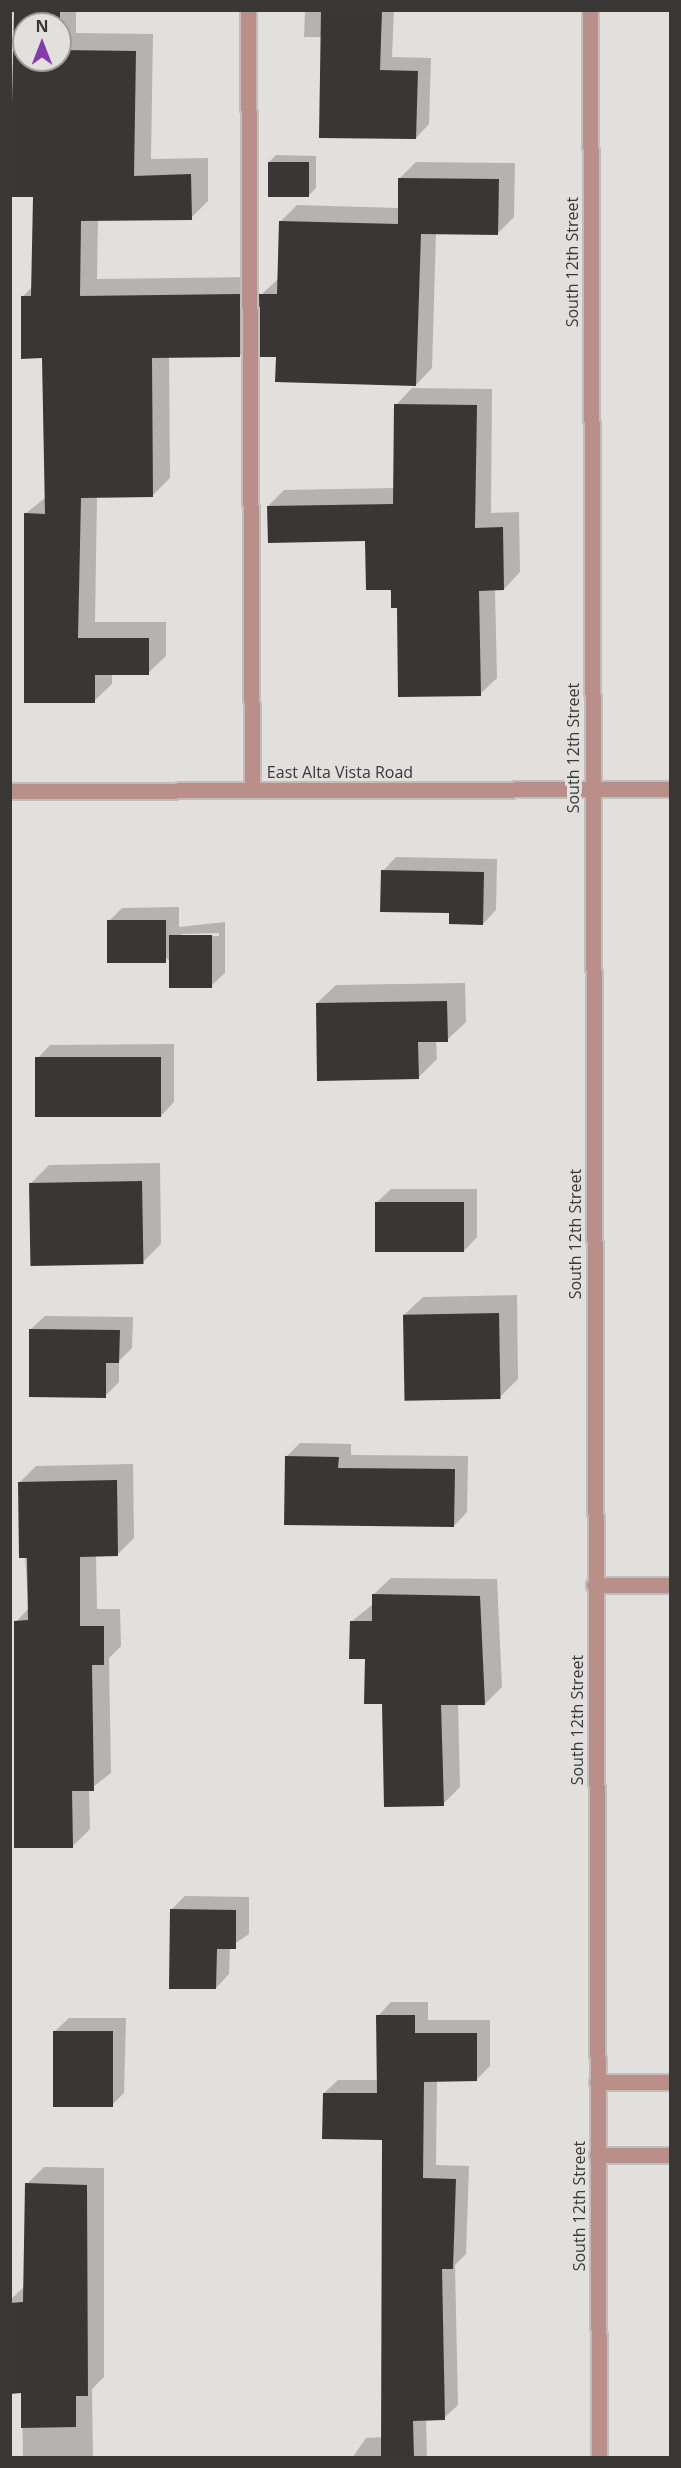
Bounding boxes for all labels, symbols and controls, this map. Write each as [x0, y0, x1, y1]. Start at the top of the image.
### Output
north arrow [12, 12, 72, 72]
text: N [35, 15, 49, 37]
street label: South 12th Street [562, 197, 582, 327]
street label: South 12th Street [563, 683, 583, 813]
street label: East Alta Vista Road [267, 762, 413, 782]
street label: South 12th Street [565, 1169, 585, 1299]
street label: South 12th Street [567, 1655, 587, 1785]
street label: South 12th Street [569, 2141, 589, 2271]

